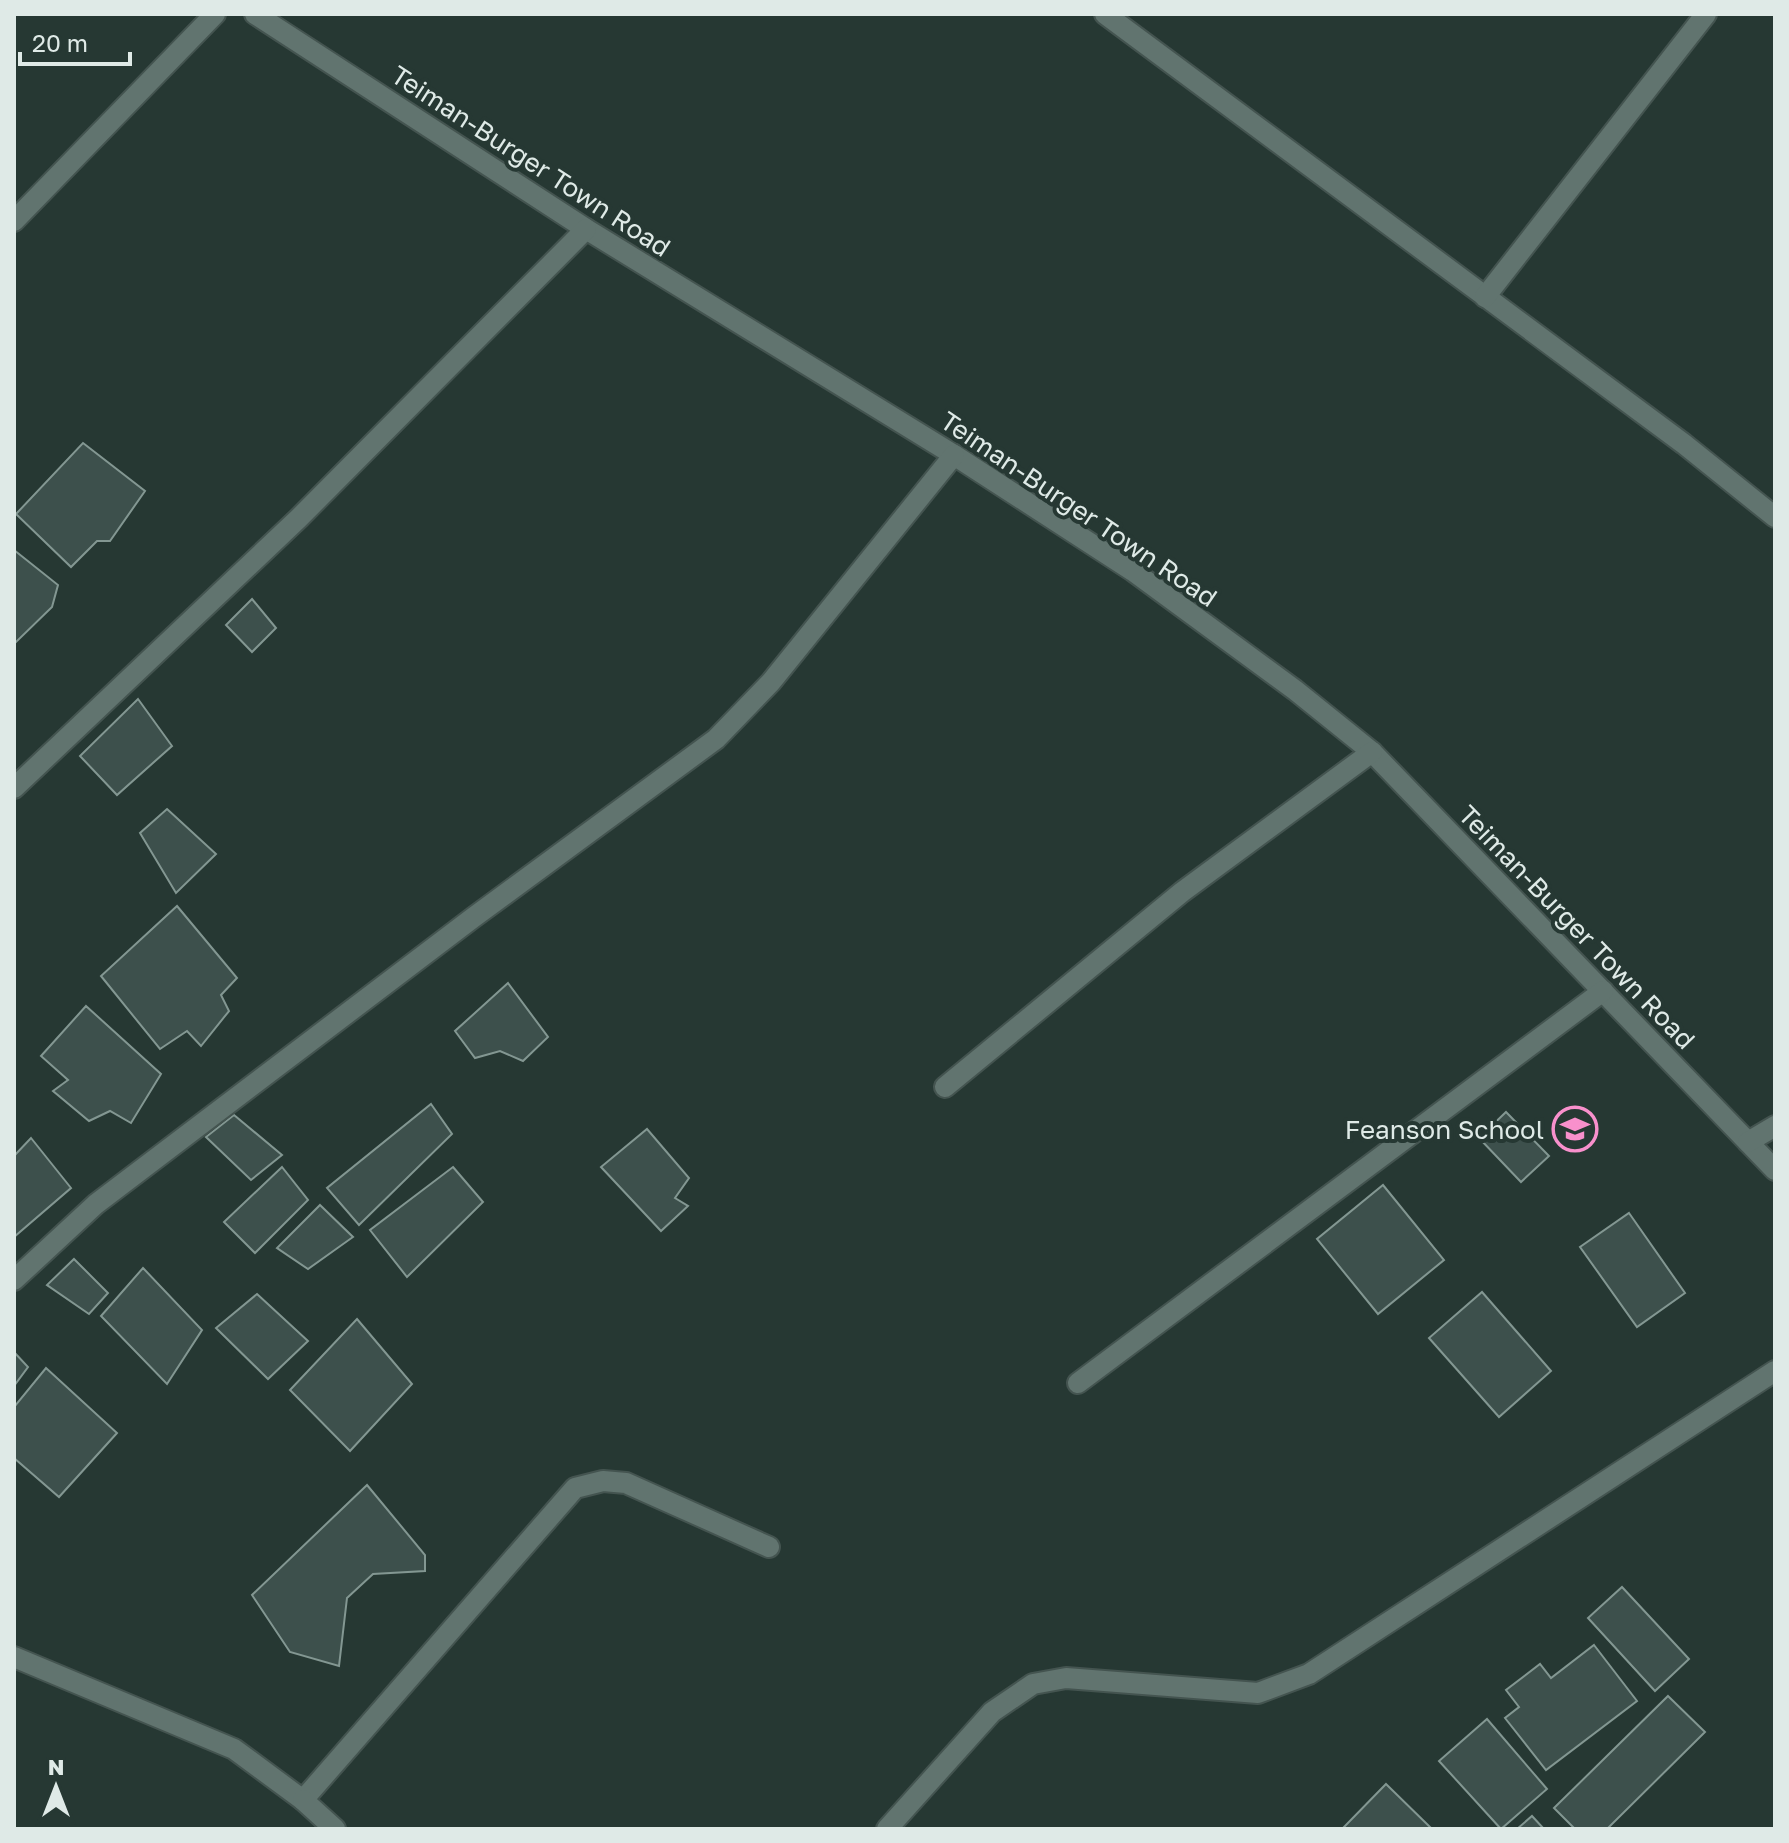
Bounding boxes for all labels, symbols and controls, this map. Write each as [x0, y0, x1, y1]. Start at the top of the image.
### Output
scale bar [20, 16, 130, 66]
text: 20 m [32, 28, 88, 57]
street label: Teiman-Burger Town Road [386, 59, 676, 263]
street label: Teiman-Burger Town Road [935, 405, 1223, 613]
street label: Teiman-Burger Town Road [1452, 799, 1702, 1055]
school or university icon: Feanson School [1551, 1105, 1599, 1153]
place label: Feanson School [1345, 1114, 1544, 1145]
north arrow [16, 1747, 96, 1827]
text: N [48, 1753, 64, 1780]

